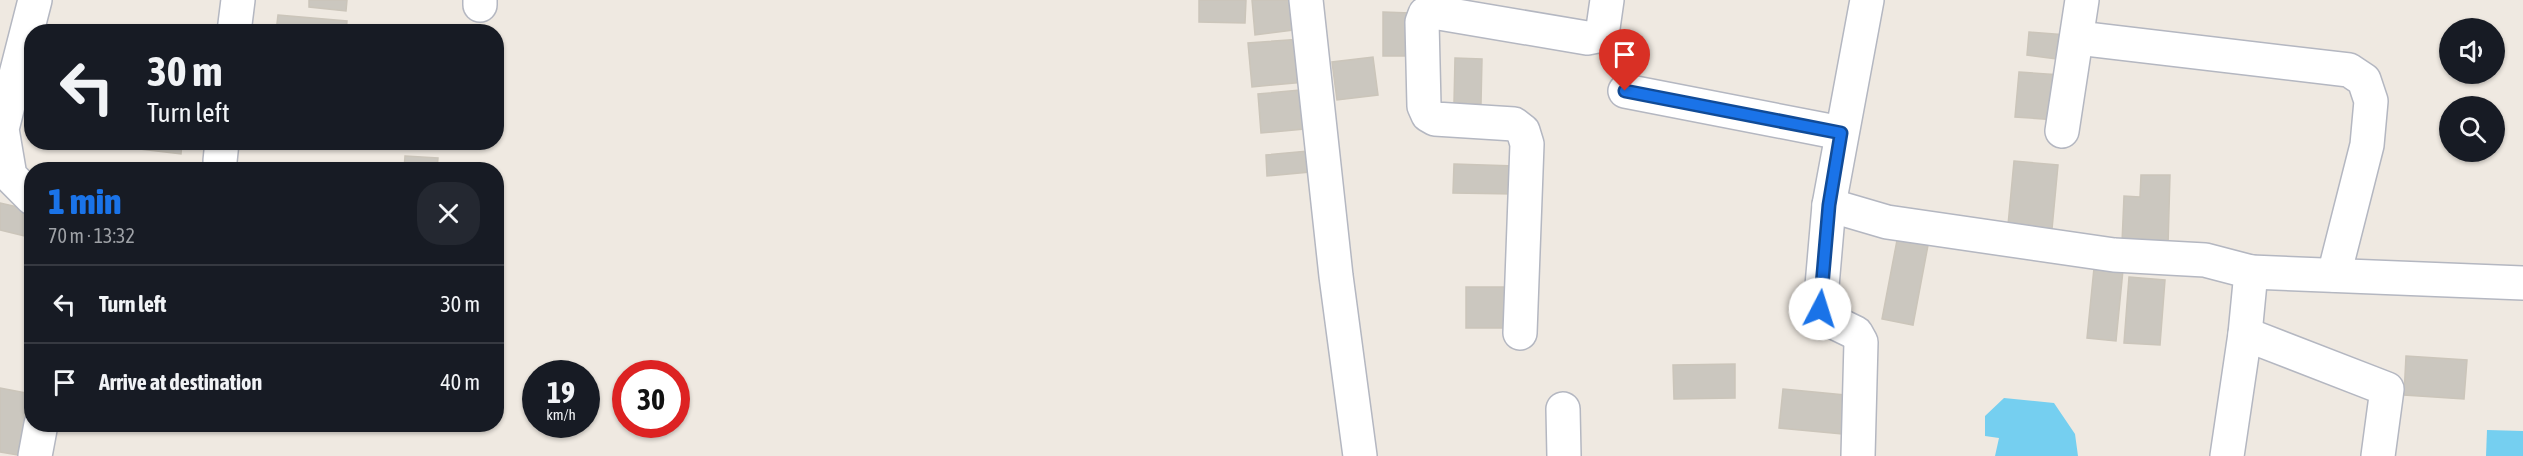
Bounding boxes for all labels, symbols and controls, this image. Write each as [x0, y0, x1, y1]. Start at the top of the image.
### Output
map controls [2439, 18, 2505, 162]
button: sound [2439, 18, 2505, 84]
pin [1599, 29, 1650, 91]
icon: arrive [1608, 38, 1641, 71]
text: 30 m [147, 47, 222, 95]
icon: left [48, 48, 126, 126]
button: search [2439, 96, 2505, 162]
text: Turn left [147, 97, 230, 128]
text: 1 min [48, 180, 122, 222]
button: close [417, 182, 480, 245]
text: 70 m · 13:32 [48, 224, 135, 247]
position arrow [1788, 277, 1852, 341]
icon: left [48, 288, 81, 321]
text: Turn left [99, 291, 166, 317]
text: 30 m [440, 291, 480, 317]
speed limit sign: 30 [612, 360, 690, 438]
icon: arrive [48, 366, 81, 399]
text: Arrive at destination [99, 369, 262, 395]
text: 40 m [440, 369, 480, 395]
text: 19 [547, 375, 575, 409]
text: km/h [546, 406, 576, 423]

